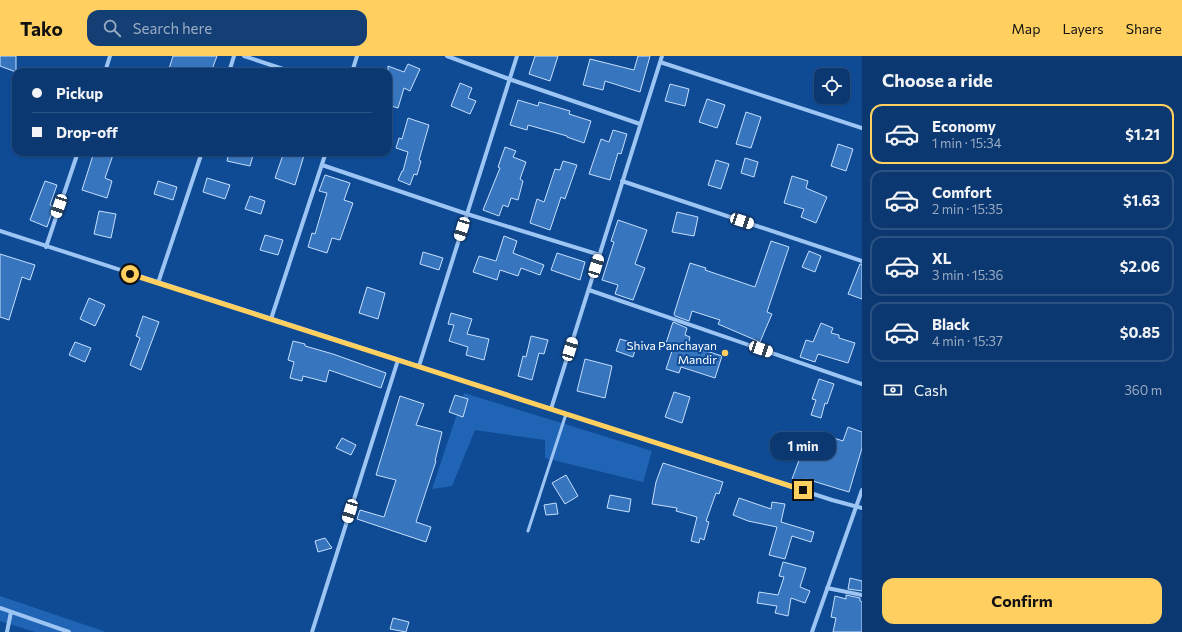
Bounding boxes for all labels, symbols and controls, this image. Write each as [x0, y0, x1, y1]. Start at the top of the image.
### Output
search box [87, 10, 367, 46]
text: Tako [20, 17, 63, 40]
icon: search [101, 17, 123, 39]
text: Search here [133, 19, 212, 37]
text: Map [1012, 20, 1040, 37]
text: Layers [1062, 20, 1104, 37]
text: Share [1126, 20, 1162, 37]
map controls [814, 68, 850, 104]
button: locate [814, 68, 850, 104]
text: Choose a ride [882, 69, 993, 91]
text: Pickup [56, 84, 103, 102]
icon: car [884, 116, 920, 152]
text: Economy [932, 117, 996, 135]
text: Drop-off [56, 123, 118, 141]
text: $1.21 [1125, 125, 1160, 143]
text: 1 min · 15:34 [932, 135, 1002, 151]
icon: car [884, 182, 920, 218]
text: Comfort [932, 183, 992, 201]
text: $1.63 [1123, 191, 1160, 209]
car [49, 193, 69, 219]
text: 2 min · 15:35 [932, 201, 1003, 217]
car [729, 212, 755, 230]
car [453, 216, 471, 242]
icon: car [884, 248, 920, 284]
text: XL [932, 249, 951, 267]
car [587, 253, 605, 279]
text: $2.06 [1120, 257, 1160, 275]
route start [121, 265, 139, 283]
text: 3 min · 15:36 [932, 267, 1004, 283]
icon: car [884, 314, 920, 350]
text: Black [932, 315, 970, 333]
text: $0.85 [1120, 323, 1160, 341]
text: 4 min · 15:37 [932, 333, 1003, 349]
car [561, 336, 579, 362]
place label: Shiva Panchayan Mandir [627, 338, 717, 366]
car [748, 339, 774, 359]
marker: Shiva Panchayan Mandir [720, 348, 730, 358]
icon: cash [882, 379, 904, 401]
text: Cash [914, 381, 948, 399]
text: 360 m [1124, 382, 1162, 398]
callout: 1 min [770, 432, 836, 460]
text: 1 min [788, 438, 818, 454]
route end [794, 481, 812, 499]
car [341, 498, 359, 524]
button: Confirm [882, 578, 1162, 624]

